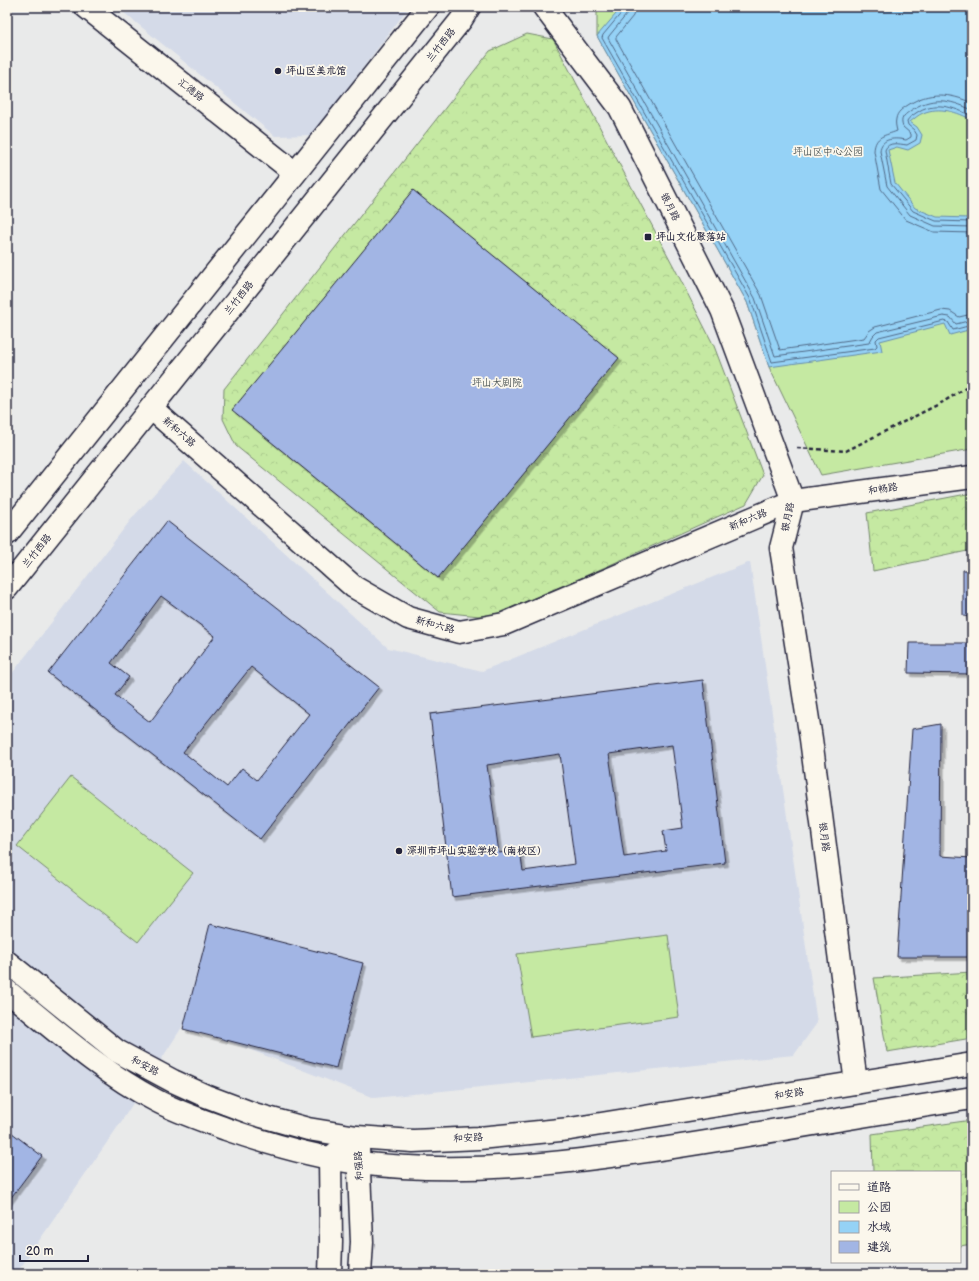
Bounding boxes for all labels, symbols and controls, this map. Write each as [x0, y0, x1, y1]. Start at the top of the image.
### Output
street label: 兰竹西路 [424, 26, 458, 64]
place label: 坪山区美术馆 [286, 65, 346, 77]
marker: 坪山区美术馆 [273, 66, 283, 76]
street label: 汇德路 [175, 76, 207, 104]
park label: 坪山区中心公园 [793, 146, 863, 158]
street label: 银月路 [658, 191, 682, 223]
place label: 坪山文化聚落站 [656, 231, 726, 243]
marker: 坪山文化聚落站 [643, 232, 653, 242]
street label: 兰竹西路 [222, 279, 256, 317]
park label: 坪山大剧院 [472, 377, 522, 389]
street label: 新和六路 [160, 414, 198, 450]
street label: 和畅路 [867, 481, 899, 497]
street label: 银月路 [779, 501, 797, 533]
street label: 新和六路 [727, 507, 769, 533]
street label: 兰竹西路 [20, 532, 54, 570]
street label: 新和六路 [414, 614, 456, 636]
street label: 银月路 [816, 821, 832, 853]
place label: 深圳市坪山实验学校（南校区） [407, 845, 547, 857]
marker: 深圳市坪山实验学校（南校区） [394, 846, 404, 856]
street label: 和安路 [129, 1054, 161, 1078]
street label: 和安路 [773, 1086, 805, 1102]
street label: 和安路 [453, 1131, 483, 1145]
street label: 和强路 [352, 1151, 366, 1181]
legend [831, 1171, 961, 1263]
text: 道路 [867, 1180, 891, 1195]
text: 公园 [867, 1200, 891, 1215]
text: 水域 [867, 1220, 891, 1235]
scale bar [20, 1237, 88, 1263]
text: 建筑 [867, 1240, 891, 1255]
text: 20 m [26, 1244, 53, 1259]

